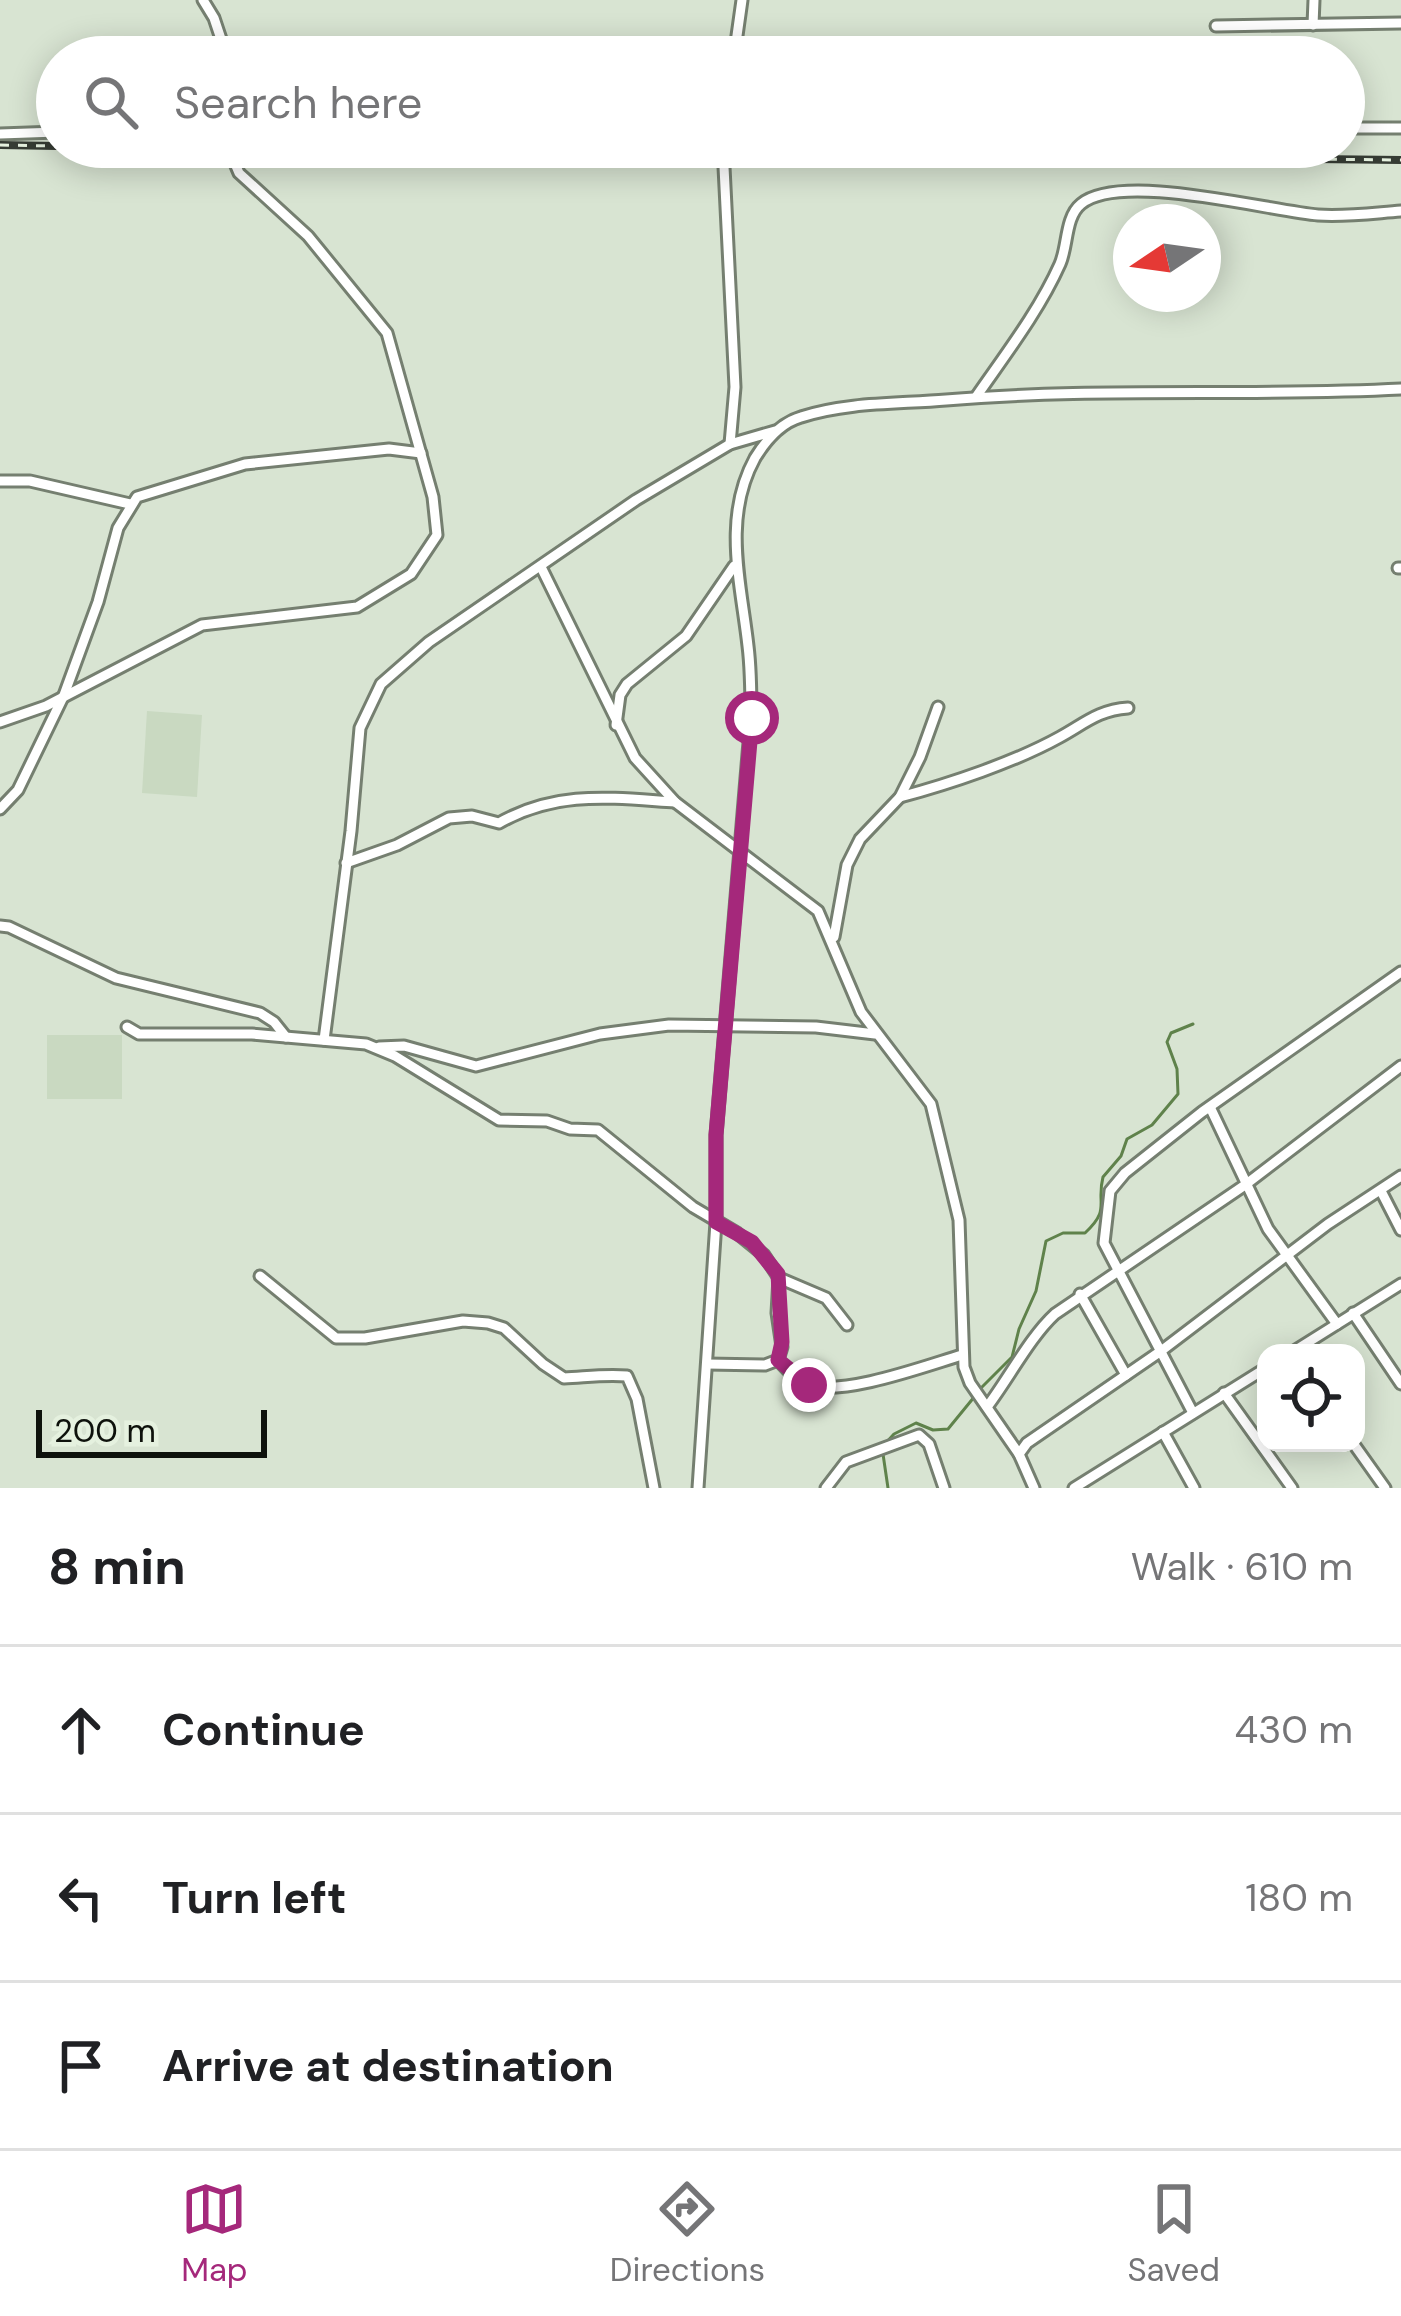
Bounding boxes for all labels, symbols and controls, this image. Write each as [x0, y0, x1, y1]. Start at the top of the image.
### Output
search box [36, 36, 1365, 168]
icon: search [78, 69, 144, 135]
text: Search here [174, 73, 422, 132]
north arrow [1113, 204, 1221, 312]
route start [725, 691, 779, 745]
map controls [1257, 1344, 1365, 1452]
button: locate [1257, 1344, 1365, 1452]
route end [782, 1358, 836, 1412]
scale bar [36, 1404, 267, 1457]
text: 200 m [54, 1409, 156, 1452]
text: 8 min [48, 1533, 186, 1600]
text: Walk · 610 m [1131, 1541, 1353, 1592]
icon: ahead [48, 1697, 114, 1763]
text: Continue [162, 1700, 365, 1759]
text: 430 m [1234, 1704, 1353, 1755]
icon: left [48, 1865, 114, 1931]
text: Turn left [162, 1868, 346, 1927]
text: 180 m [1245, 1872, 1353, 1923]
icon: arrive [48, 2033, 114, 2099]
text: Arrive at destination [162, 2036, 614, 2095]
tab: Map [181, 2176, 248, 2291]
tab: Directions [610, 2176, 765, 2291]
tab: Saved [1127, 2176, 1220, 2291]

